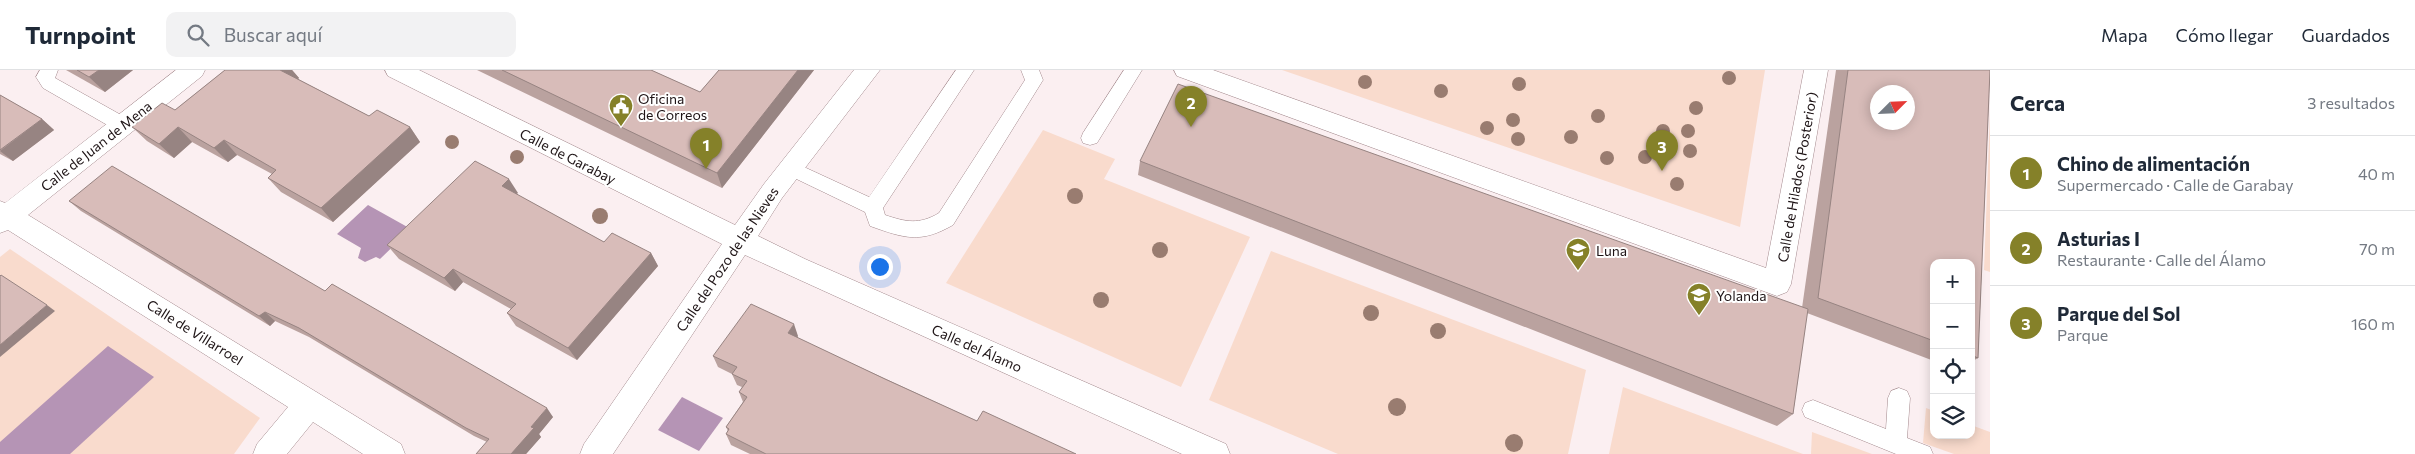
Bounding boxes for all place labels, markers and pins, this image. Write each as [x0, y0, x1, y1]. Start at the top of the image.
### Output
pin: 2 [1175, 86, 1207, 127]
place label: Oficina de Correos [638, 90, 707, 123]
public building icon: Oficina de Correos [608, 93, 634, 127]
pin: 1 [690, 128, 722, 169]
pin: 3 [1646, 130, 1678, 171]
school or university icon: Luna [1565, 237, 1591, 271]
place label: Luna [1596, 242, 1627, 259]
school or university icon: Yolanda [1686, 282, 1712, 316]
place label: Yolanda [1716, 287, 1767, 304]

